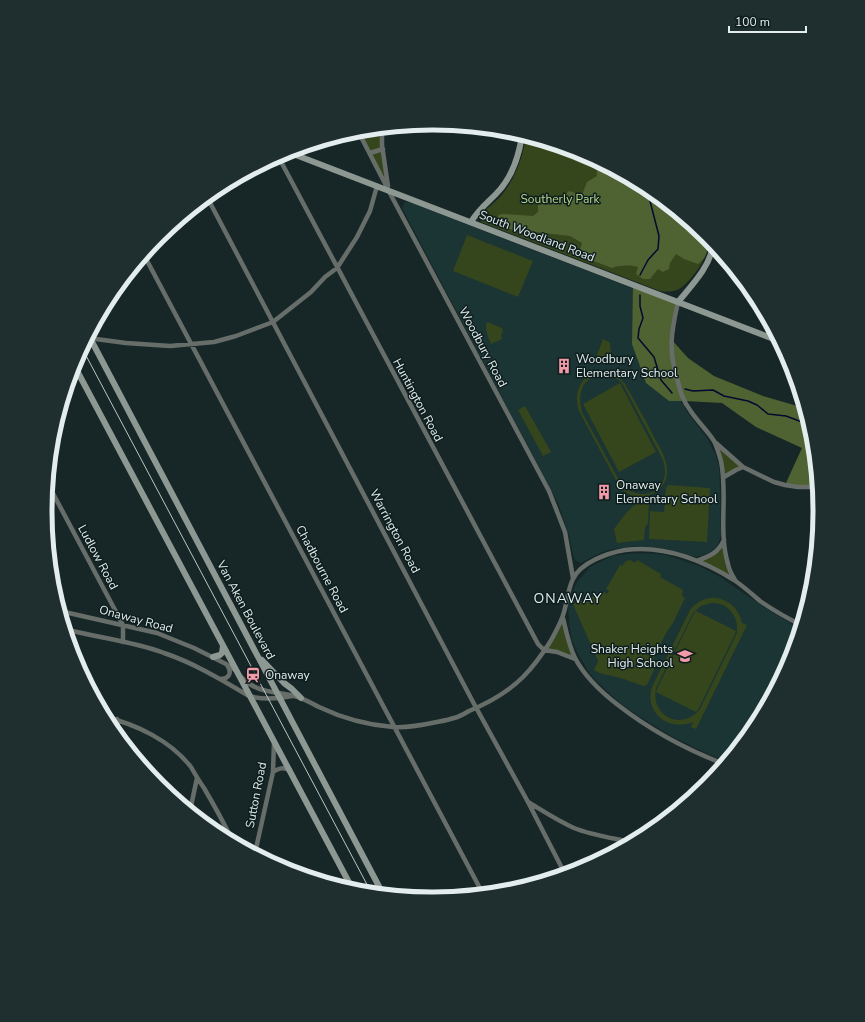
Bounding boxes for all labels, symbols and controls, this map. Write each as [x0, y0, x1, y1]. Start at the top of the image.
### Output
scale bar [729, 8, 806, 34]
text: 100 m [735, 14, 770, 30]
park label: Southerly Park [520, 191, 601, 207]
street label: South Woodland Road [477, 207, 597, 265]
street label: Woodbury Road [455, 304, 511, 390]
place label: Woodbury Elementary School [576, 351, 678, 381]
street label: Huntington Road [389, 356, 447, 444]
building icon: Woodbury Elementary School [555, 357, 573, 375]
place label: Onaway Elementary School [616, 477, 718, 507]
building icon: Onaway Elementary School [595, 483, 613, 501]
street label: Warrington Road [366, 486, 424, 576]
street label: Ludlow Road [74, 522, 122, 592]
street label: Chadbourne Road [292, 522, 352, 616]
street label: Van Aken Boulevard [213, 557, 279, 662]
district label: ONAWAY [534, 589, 602, 608]
street label: Onaway Road [97, 601, 175, 637]
place label: Shaker Heights High School [591, 641, 673, 671]
school or university icon: Shaker Heights High School [676, 647, 694, 665]
station icon: Onaway [244, 666, 262, 684]
place label: Onaway [265, 667, 311, 683]
street label: Sutton Road [242, 761, 270, 829]

